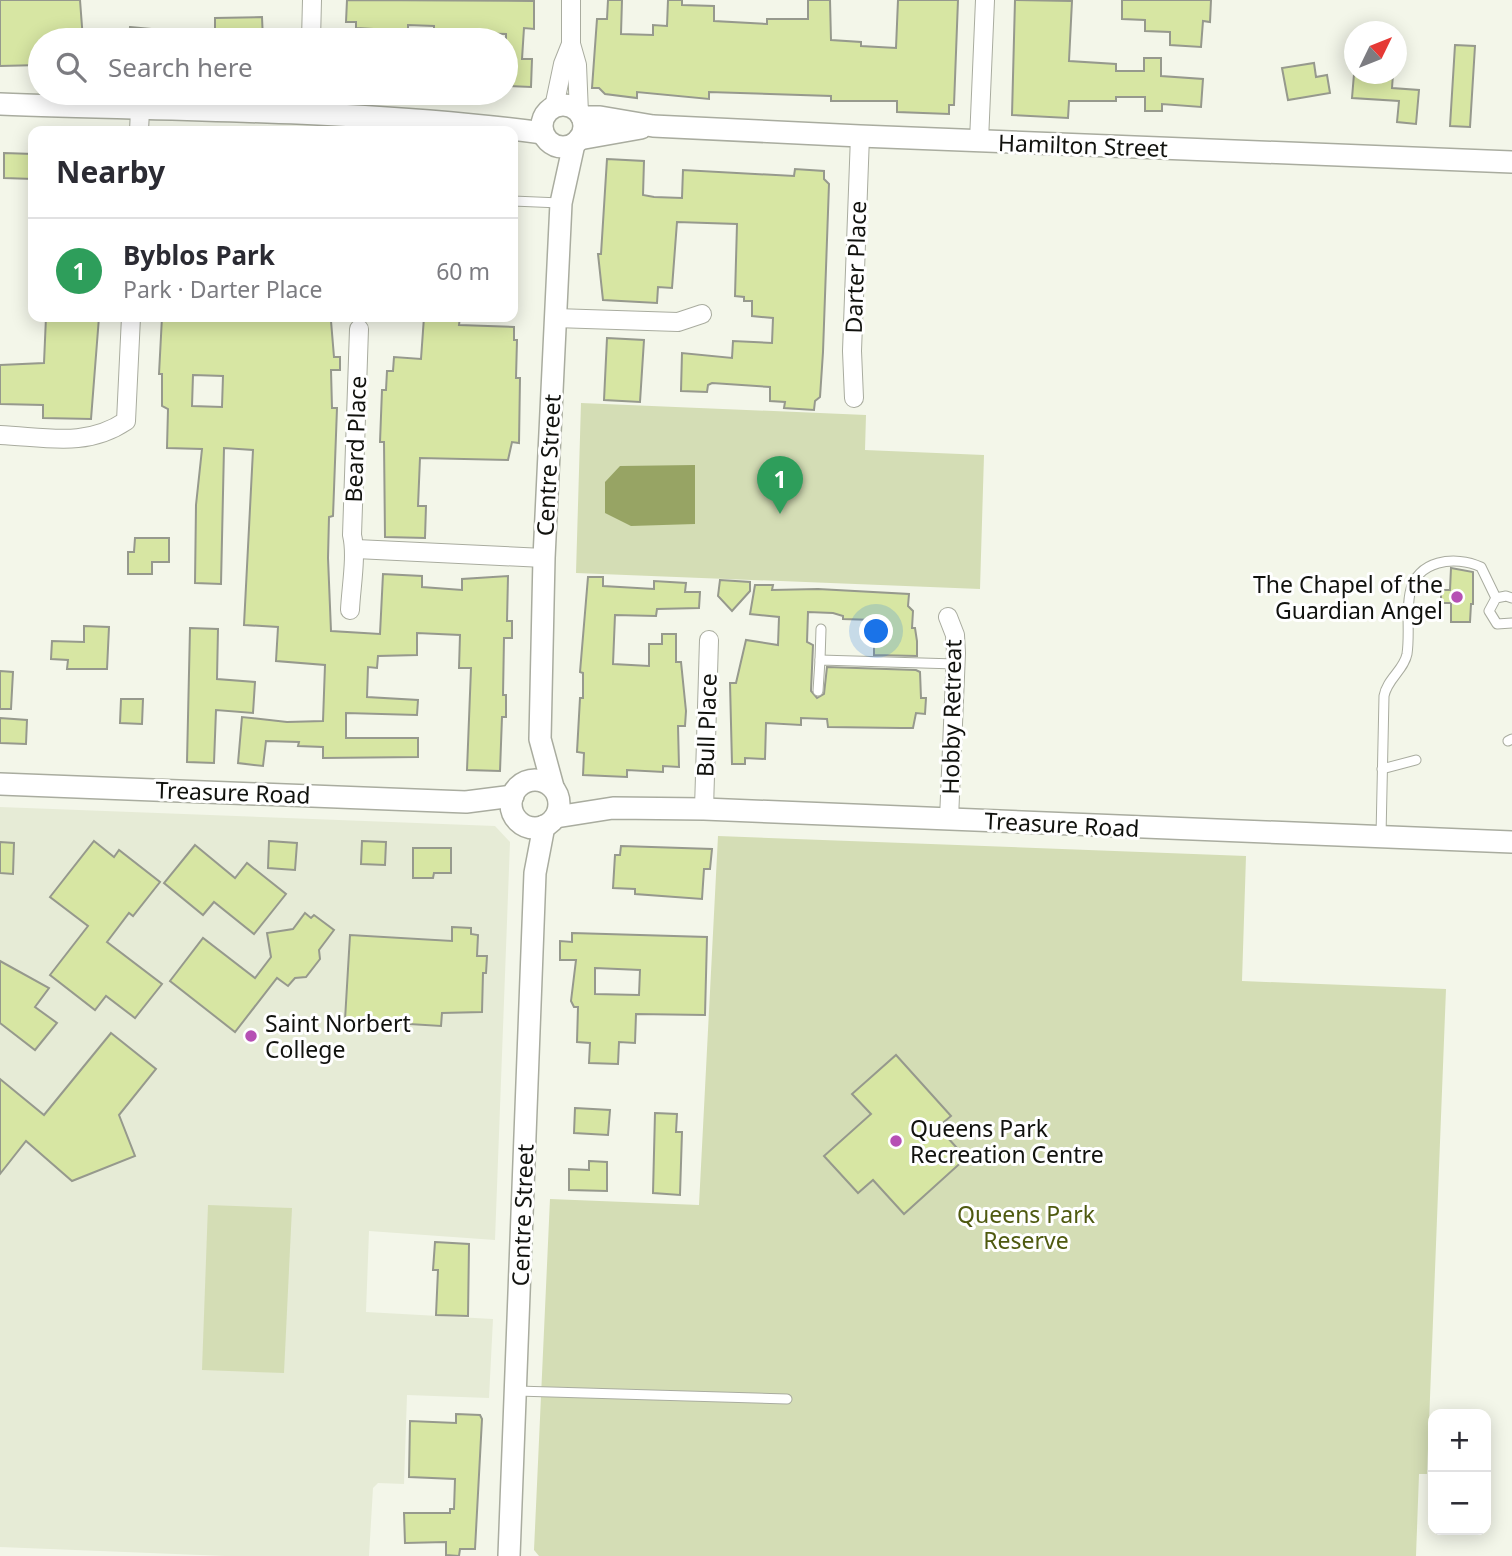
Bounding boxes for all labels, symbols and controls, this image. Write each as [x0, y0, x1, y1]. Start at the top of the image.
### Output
north arrow [1344, 21, 1407, 84]
search box [28, 28, 518, 105]
icon: search [52, 48, 90, 86]
text: Search here [108, 49, 253, 85]
street label: Hamilton Street [998, 126, 1168, 164]
text: Nearby [56, 151, 165, 192]
street label: Darter Place [837, 200, 873, 334]
text: Byblos Park [123, 237, 275, 273]
text: 1 [72, 255, 86, 287]
text: 60 m [436, 255, 490, 287]
text: Park · Darter Place [123, 273, 322, 305]
street label: Beard Place [337, 375, 373, 503]
street label: Centre Street [528, 393, 568, 537]
pin: 1 [757, 456, 803, 514]
place label: The Chapel of the Guardian Angel [1253, 568, 1443, 626]
marker: The Chapel of the Guardian Angel [1449, 589, 1465, 605]
your location [859, 614, 893, 648]
street label: Hobby Retreat [934, 639, 968, 795]
street label: Bull Place [688, 673, 724, 777]
street label: Treasure Road [155, 773, 311, 811]
street label: Treasure Road [984, 804, 1140, 844]
place label: Saint Norbert College [265, 1007, 411, 1065]
marker: Saint Norbert College [243, 1028, 259, 1044]
place label: Queens Park Recreation Centre [910, 1112, 1104, 1170]
marker: Queens Park Recreation Centre [888, 1133, 904, 1149]
street label: Centre Street [504, 1143, 540, 1287]
park label: Queens Park Reserve [957, 1198, 1096, 1256]
map controls [1428, 1409, 1491, 1535]
button: + [1428, 1409, 1491, 1472]
button: − [1428, 1472, 1491, 1535]

